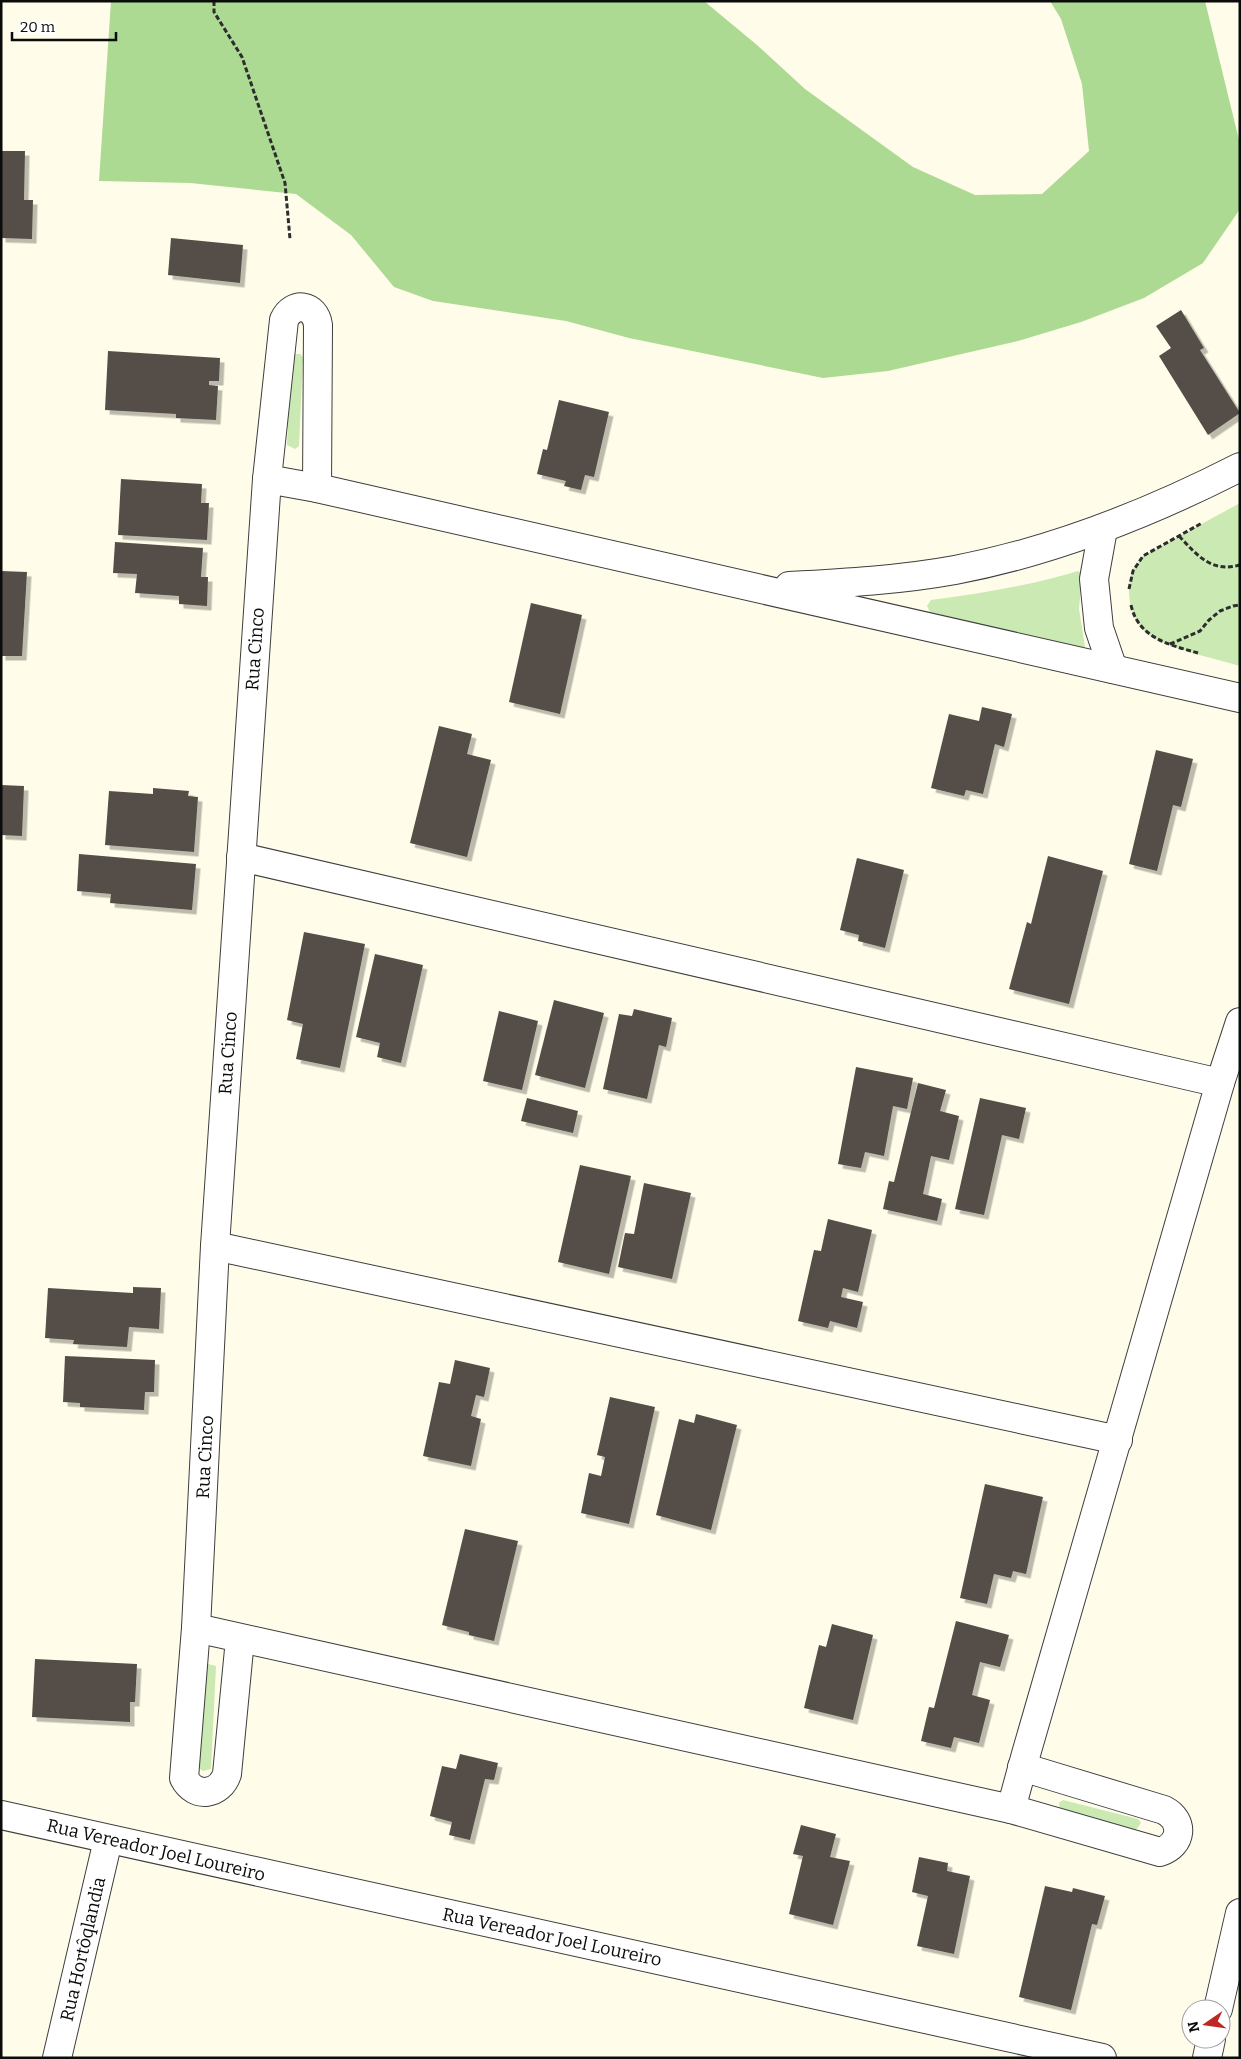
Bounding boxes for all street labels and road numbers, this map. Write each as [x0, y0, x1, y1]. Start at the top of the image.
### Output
street label: Rua Cinco [241, 607, 269, 691]
street label: Rua Cinco [214, 1011, 242, 1095]
street label: Rua Cinco [192, 1415, 218, 1499]
street label: Rua Vereador Joel Loureiro [45, 1814, 267, 1886]
street label: Rua Hortôqlandia [56, 1875, 110, 2023]
street label: Rua Vereador Joel Loureiro [440, 1903, 664, 1971]

